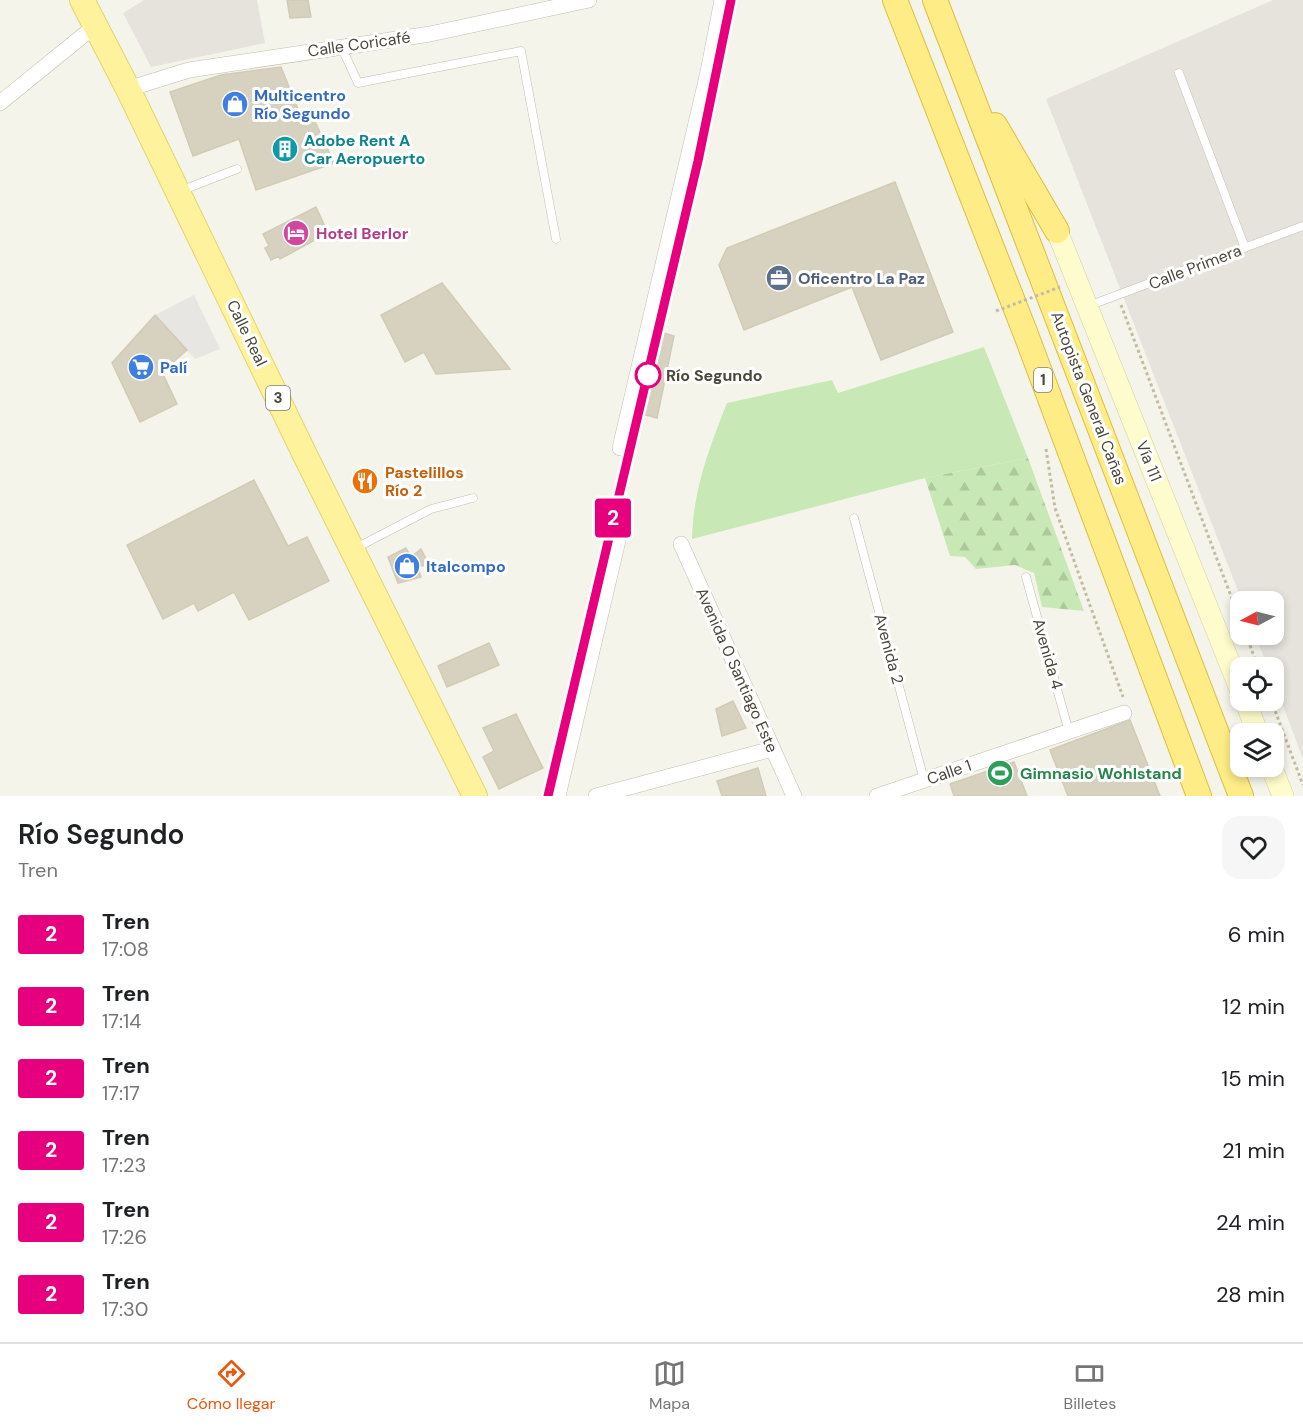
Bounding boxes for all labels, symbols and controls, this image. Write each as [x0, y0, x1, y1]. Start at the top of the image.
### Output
street label: Calle Coricafé [306, 26, 412, 62]
place label: Multicentro Río Segundo [254, 85, 350, 124]
shop icon: Multicentro Río Segundo [220, 89, 250, 119]
place label: Adobe Rent A Car Aeropuerto [304, 130, 425, 169]
building icon: Adobe Rent A Car Aeropuerto [270, 134, 300, 164]
hotel icon: Hotel Berlor [281, 218, 311, 248]
place label: Hotel Berlor [316, 223, 409, 244]
street label: Calle Primera [1146, 240, 1244, 294]
office icon: Oficentro La Paz [764, 263, 794, 293]
place label: Oficentro La Paz [798, 268, 925, 289]
street label: Calle Real [222, 296, 272, 370]
street label: Autopista General Cañas [1046, 308, 1132, 488]
supermarket icon: Palí [126, 352, 156, 382]
place label: Palí [160, 357, 188, 378]
marker: Río Segundo [635, 362, 661, 388]
place label: Río Segundo [666, 365, 762, 386]
road number: 1 [1034, 368, 1052, 392]
road number: 3 [266, 386, 290, 410]
street label: Vía 111 [1131, 437, 1167, 485]
place label: Pastelillos Río 2 [385, 462, 464, 501]
restaurant icon: Pastelillos Río 2 [350, 466, 380, 496]
line badge: 2 [594, 498, 632, 538]
text: 2 [607, 504, 619, 532]
shop icon: Italcompo [392, 551, 422, 581]
place label: Italcompo [426, 556, 506, 577]
street label: Avenida 0 Santiago Este [691, 584, 783, 756]
north arrow [1230, 591, 1284, 645]
map controls [1230, 591, 1284, 777]
street label: Avenida 2 [870, 611, 908, 687]
street label: Avenida 4 [1028, 616, 1068, 692]
button: locate [1230, 657, 1284, 711]
button: layers [1230, 723, 1284, 777]
street label: Calle 1 [924, 755, 974, 789]
sports icon: Gimnasio Wohlstand [985, 758, 1015, 788]
place label: Gimnasio Wohlstand [1020, 763, 1182, 784]
text: Río Segundo [18, 816, 185, 853]
button: heart [1222, 816, 1285, 879]
text: Tren [18, 857, 58, 883]
text: Tren [102, 907, 150, 936]
text: 2 [45, 920, 57, 948]
text: 6 min [1228, 920, 1285, 949]
text: 17:08 [102, 936, 149, 962]
text: Tren [102, 979, 150, 1008]
text: 2 [45, 992, 57, 1020]
text: 12 min [1222, 992, 1285, 1021]
text: 17:14 [102, 1008, 141, 1034]
text: Tren [102, 1051, 150, 1080]
text: 2 [45, 1064, 57, 1092]
text: 15 min [1221, 1064, 1285, 1093]
text: 17:17 [102, 1080, 140, 1106]
text: Tren [102, 1123, 150, 1152]
text: 2 [45, 1136, 57, 1164]
text: 21 min [1222, 1136, 1285, 1165]
text: 17:23 [102, 1152, 146, 1178]
text: Tren [102, 1195, 150, 1224]
text: 2 [45, 1208, 57, 1236]
text: 24 min [1216, 1208, 1285, 1237]
text: 17:26 [102, 1224, 147, 1250]
text: Tren [102, 1267, 150, 1296]
text: 2 [45, 1280, 57, 1308]
text: 28 min [1216, 1280, 1285, 1309]
text: 17:30 [102, 1296, 148, 1322]
tab: Cómo llegar [187, 1357, 276, 1414]
tab: Mapa [649, 1357, 690, 1414]
tab: Billetes [1064, 1357, 1116, 1414]

